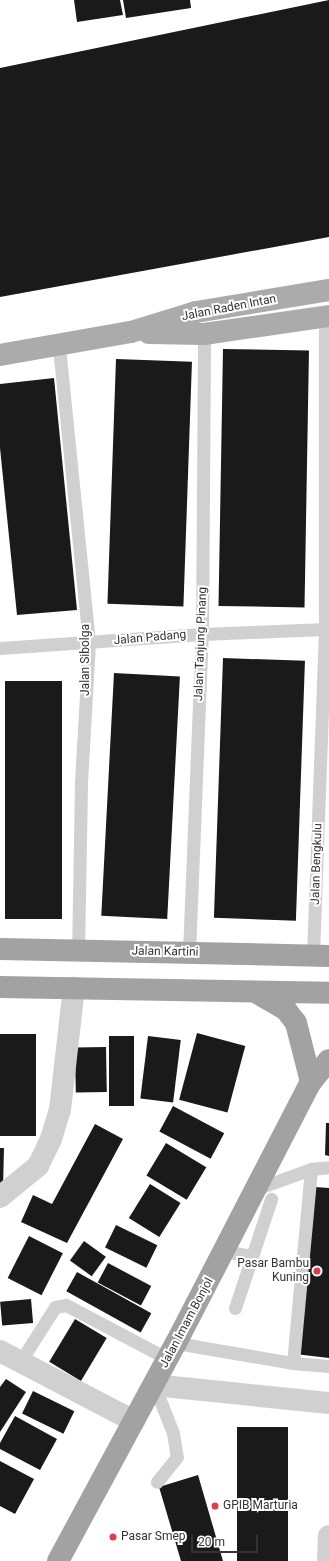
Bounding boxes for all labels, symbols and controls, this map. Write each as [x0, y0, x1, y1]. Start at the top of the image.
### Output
street label: Jalan Raden Intan [181, 292, 277, 324]
street label: Jalan Tanjung Pinang [192, 586, 210, 702]
street label: Jalan Sibolga [79, 624, 93, 696]
street label: Jalan Padang [113, 628, 187, 648]
street label: Jalan Bengkulu [308, 823, 326, 905]
street label: Jalan Kartini [131, 944, 199, 960]
place label: Pasar Bambu Kuning [237, 1257, 309, 1285]
marker: Pasar Bambu Kuning [312, 1266, 322, 1276]
street label: Jalan Imam Bonjol [157, 1276, 217, 1370]
place label: GPIB Marturia [223, 1499, 298, 1513]
marker: GPIB Marturia [210, 1501, 220, 1511]
scale bar [193, 1527, 260, 1553]
place label: Pasar Smep [121, 1530, 186, 1544]
marker: Pasar Smep [108, 1532, 118, 1542]
text: 20 m [198, 1535, 225, 1549]

